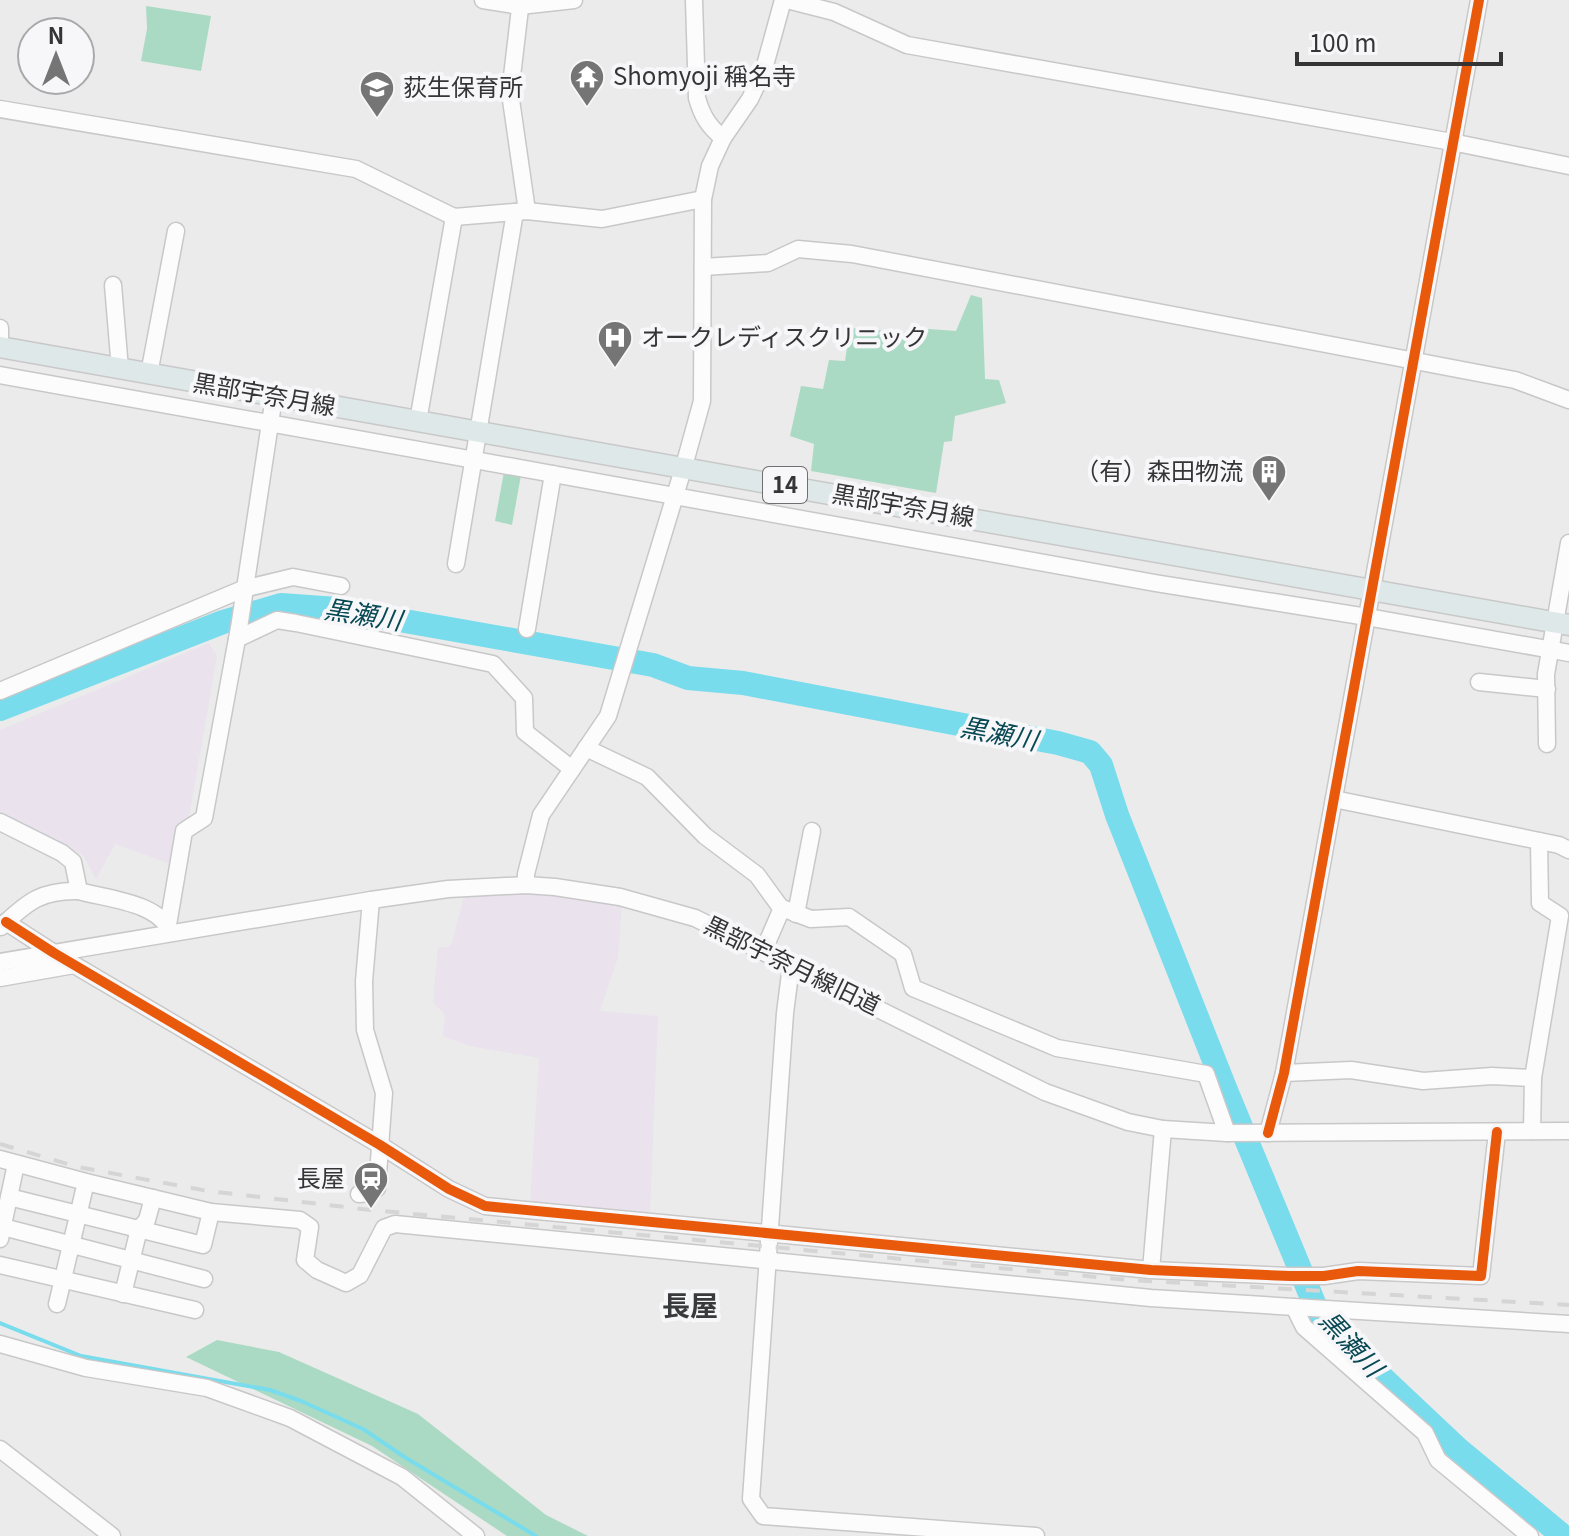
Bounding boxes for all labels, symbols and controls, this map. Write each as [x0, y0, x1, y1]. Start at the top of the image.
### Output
north arrow [16, 16, 96, 96]
scale bar [1297, 16, 1501, 66]
text: N [48, 18, 64, 50]
text: 100 m [1309, 24, 1377, 59]
place label: Shomyoji 稱名寺 [613, 57, 796, 92]
temple icon: Shomyoji 稱名寺 [568, 58, 606, 108]
place label: 荻生保育所 [403, 68, 523, 103]
school or university icon: 荻生保育所 [358, 69, 396, 119]
place label: オークレディスクリニック [641, 318, 927, 353]
hospital icon: オークレディスクリニック [596, 319, 634, 369]
street label: 黒部宇奈月線 [190, 363, 338, 422]
place label: （有）森田物流 [1075, 452, 1243, 487]
building icon: （有）森田物流 [1250, 453, 1288, 503]
road number: 14 [763, 467, 807, 503]
street label: 黒部宇奈月線 [829, 474, 977, 533]
water label: 黒瀬川 [322, 588, 408, 637]
water label: 黒瀬川 [958, 706, 1044, 758]
street label: 黒部宇奈月線旧道 [699, 906, 887, 1022]
place label: 長屋 [297, 1159, 345, 1194]
station icon: 長屋 [352, 1160, 390, 1210]
district label: 長屋 [662, 1284, 718, 1324]
water label: 黒瀬川 [1313, 1301, 1395, 1386]

